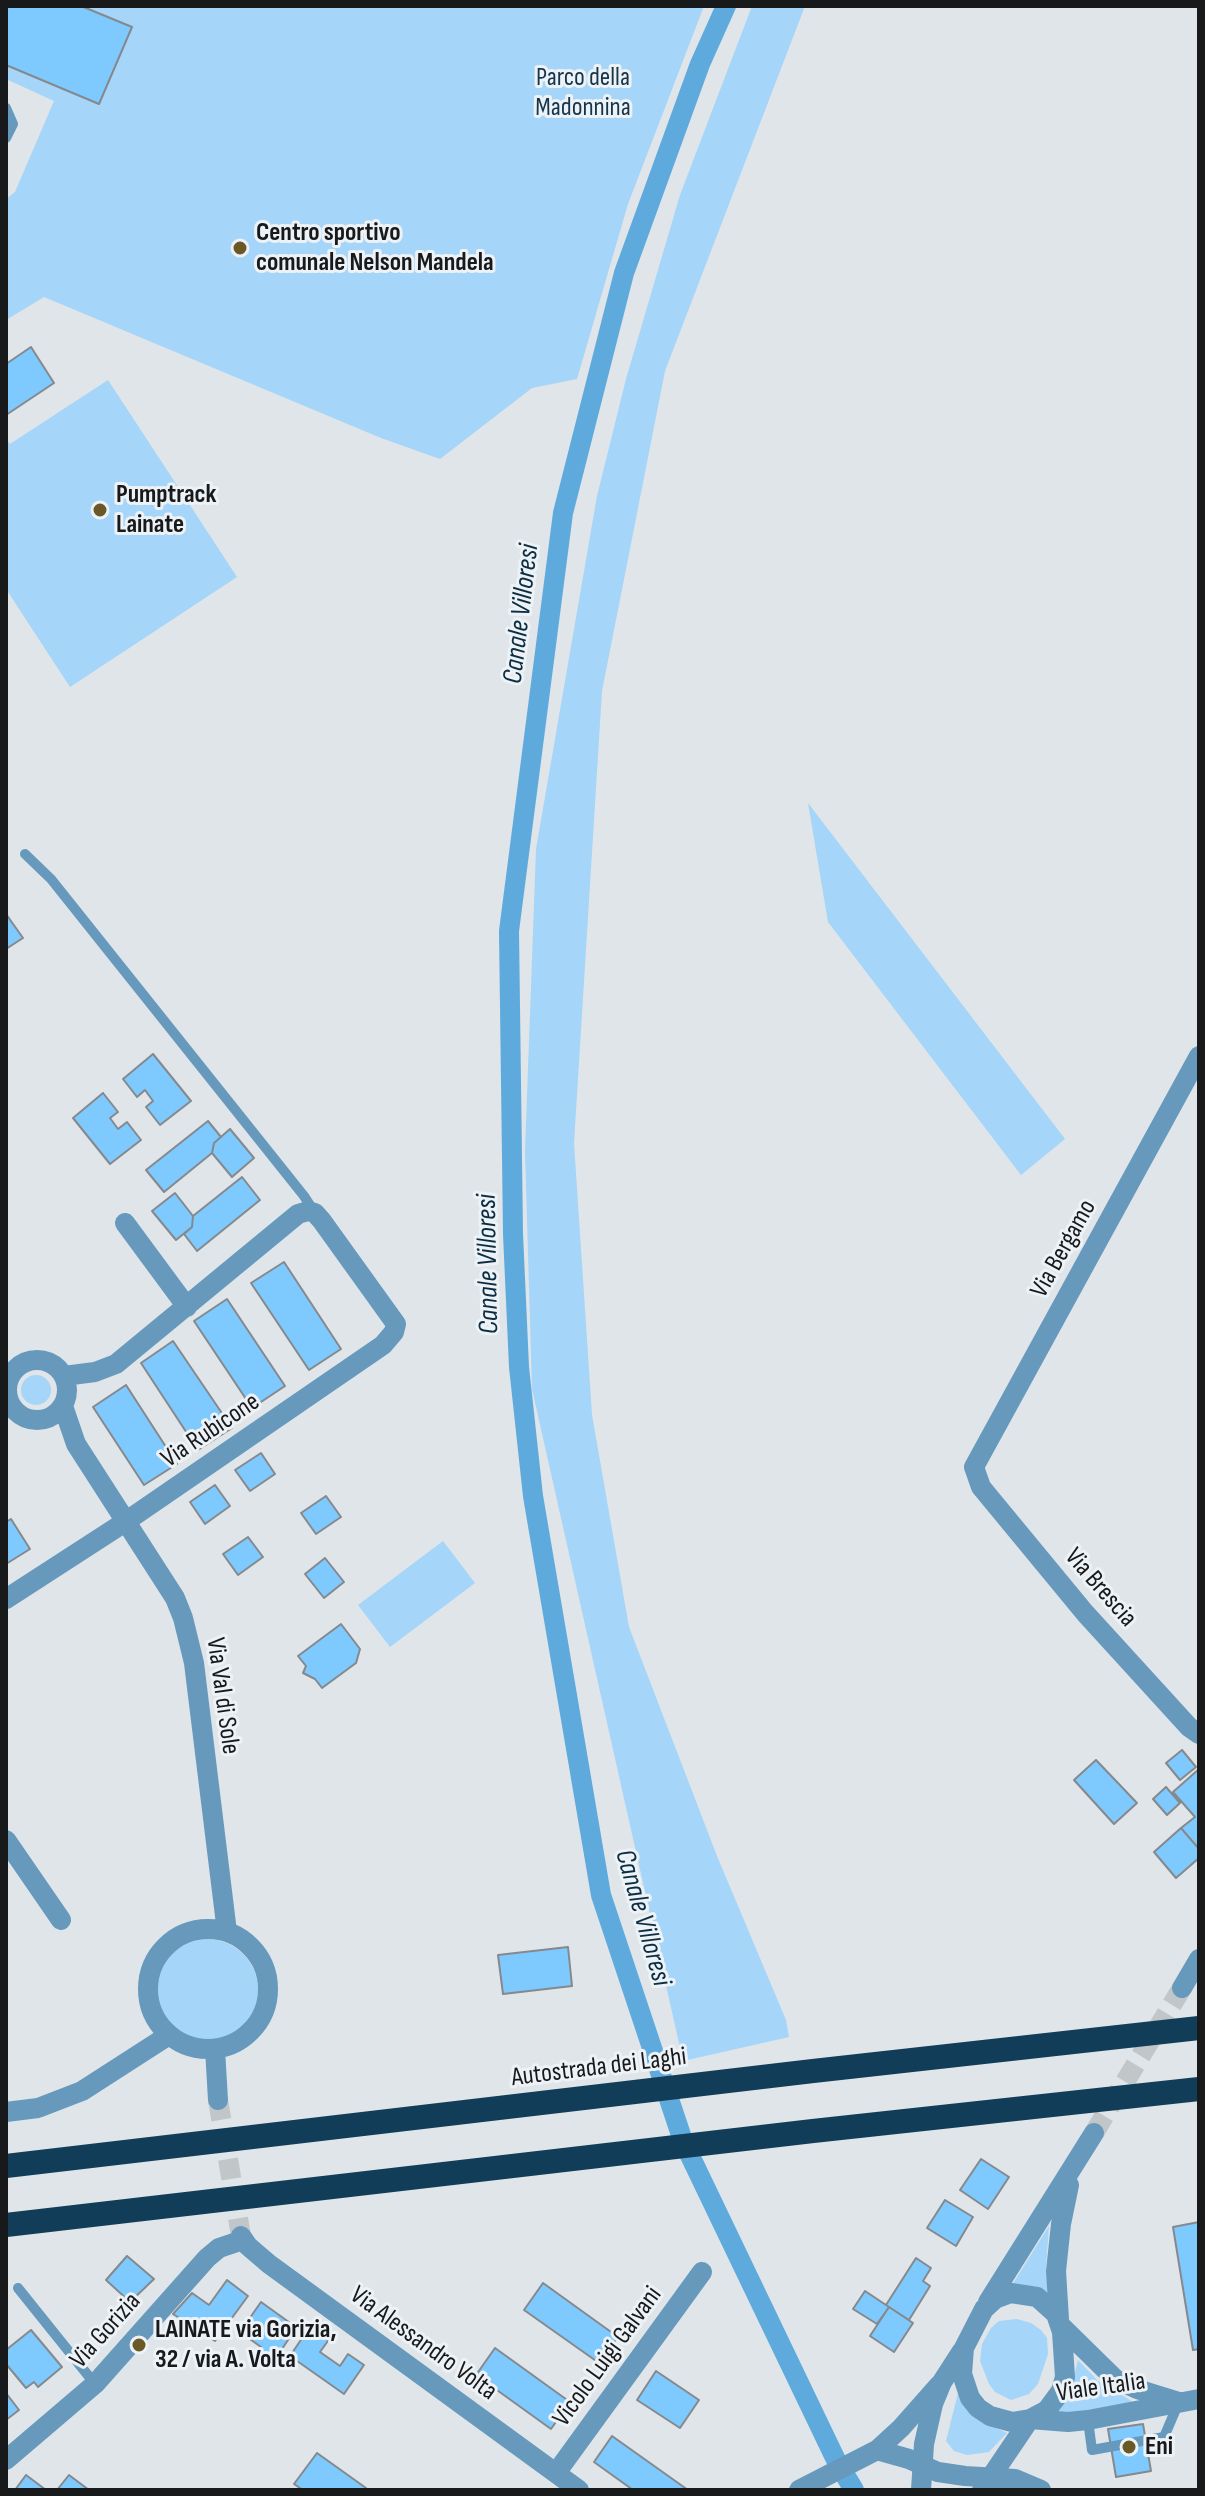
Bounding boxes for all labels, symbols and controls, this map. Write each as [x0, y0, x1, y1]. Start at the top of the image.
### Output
park label: Parco della Madonnina [535, 62, 631, 124]
place label: Centro sportivo comunale Nelson Mandela [256, 217, 494, 278]
marker: Centro sportivo comunale Nelson Mandela [231, 239, 249, 257]
place label: Pumptrack Lainate [116, 479, 216, 540]
marker: Pumptrack Lainate [91, 501, 109, 519]
water label: Canale Villoresi [497, 542, 547, 686]
water label: Canale Villoresi [471, 1194, 507, 1334]
street label: Via Bergamo [1024, 1195, 1104, 1303]
street label: Via Rubicone [156, 1387, 266, 1475]
street label: Via Brescia [1057, 1542, 1143, 1634]
street label: Via Val di Sole [198, 1636, 246, 1756]
water label: Canale Villoresi [607, 1846, 677, 1990]
street label: Autostrada dei Laghi [510, 2042, 688, 2094]
street label: Via Alessandro Volta [343, 2280, 503, 2408]
street label: Vicolo Luigi Galvani [547, 2281, 669, 2433]
street label: Via Gorizia [64, 2287, 148, 2375]
place label: LAINATE via Gorizia, 32 / via A. Volta [155, 2314, 337, 2376]
marker: LAINATE via Gorizia, 32 / via A. Volta [130, 2336, 148, 2354]
street label: Viale Italia [1055, 2366, 1147, 2410]
place label: Eni [1145, 2431, 1173, 2463]
marker: Eni [1120, 2438, 1138, 2456]

